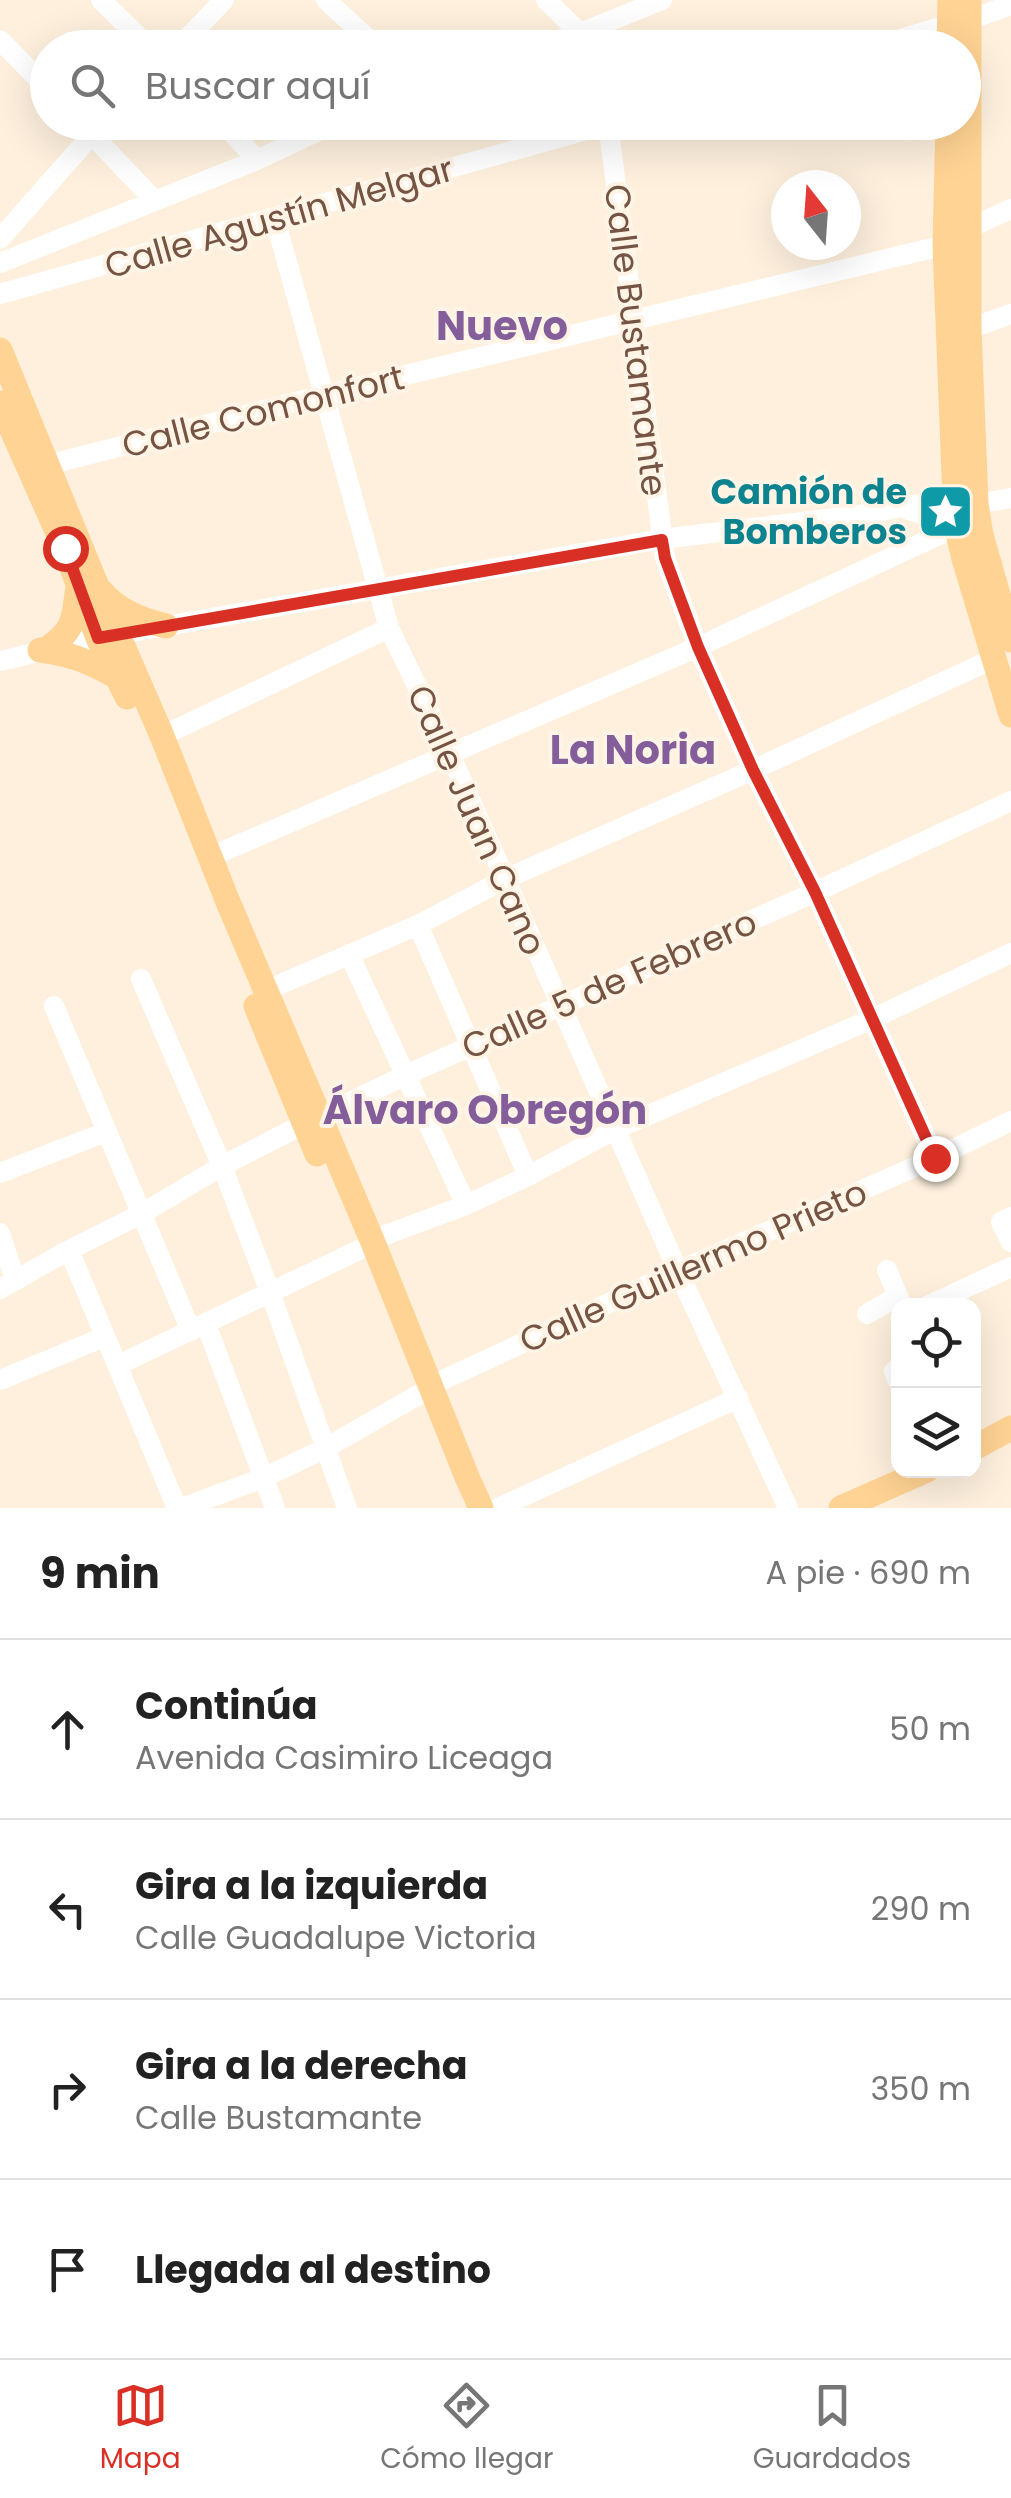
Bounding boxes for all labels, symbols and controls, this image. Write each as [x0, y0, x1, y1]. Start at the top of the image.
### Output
search box [30, 30, 981, 140]
icon: search [65, 58, 120, 113]
text: Buscar aquí [145, 59, 371, 112]
street label: Calle Agustín Melgar [99, 144, 459, 290]
north arrow [771, 170, 861, 260]
street label: Calle Bustamante [593, 181, 679, 499]
district label: Nuevo [436, 298, 568, 354]
street label: Calle Comonfort [117, 352, 409, 470]
place label: Camión de Bomberos [711, 467, 907, 556]
place icon: Camión de Bomberos [916, 481, 976, 541]
route start [43, 526, 89, 572]
street label: Calle Juan Cano [395, 677, 559, 963]
district label: La Noria [550, 722, 716, 778]
street label: Calle 5 de Febrero [454, 897, 764, 1071]
district label: Álvaro Obregón [323, 1082, 647, 1138]
route end [913, 1136, 959, 1182]
street label: Calle Guillermo Prieto [511, 1167, 875, 1365]
map controls [891, 1298, 981, 1478]
button: locate [891, 1298, 981, 1388]
button: layers [891, 1388, 981, 1478]
text: 9 min [40, 1544, 160, 1603]
text: A pie · 690 m [766, 1550, 971, 1595]
text: Continúa [135, 1679, 317, 1732]
icon: ahead [40, 1702, 95, 1757]
text: 50 m [889, 1706, 971, 1751]
text: Avenida Casimiro Liceaga [135, 1735, 553, 1780]
text: Gira a la izquierda [135, 1859, 488, 1912]
icon: left [40, 1882, 95, 1937]
text: 290 m [871, 1886, 971, 1931]
text: Calle Guadalupe Victoria [135, 1915, 537, 1960]
text: Gira a la derecha [135, 2039, 468, 2092]
icon: right [40, 2062, 95, 2117]
text: 350 m [870, 2066, 971, 2111]
text: Calle Bustamante [135, 2095, 422, 2140]
icon: arrive [40, 2242, 95, 2297]
text: Llegada al destino [135, 2243, 491, 2296]
tab: Mapa [100, 2378, 181, 2480]
tab: Cómo llegar [380, 2378, 553, 2480]
tab: Guardados [753, 2378, 911, 2480]

